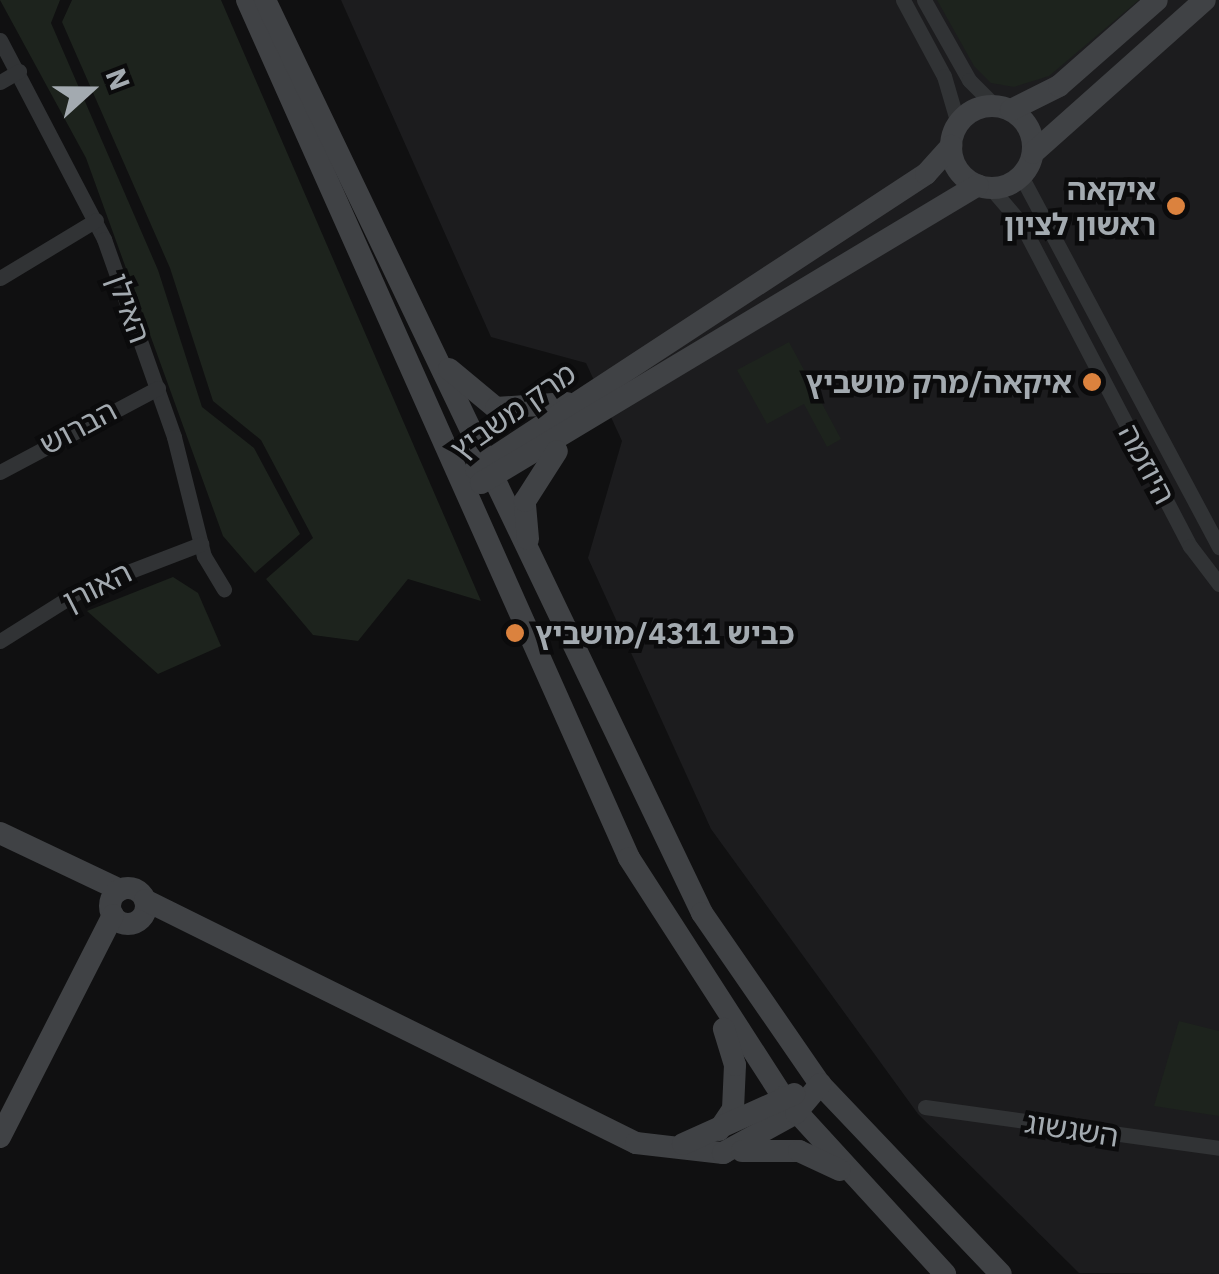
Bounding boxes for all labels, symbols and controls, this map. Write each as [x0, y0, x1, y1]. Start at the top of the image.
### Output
north arrow [40, 40, 140, 140]
text: N [98, 63, 139, 95]
place label: איקאה ראשון לציון [1004, 171, 1156, 242]
marker: איקאה ראשון לציון [1165, 195, 1187, 217]
street label: האילן [100, 268, 158, 348]
street label: מרק משביץ [444, 355, 582, 467]
place label: איקאה/מרק מושביץ [806, 364, 1072, 400]
marker: איקאה/מרק מושביץ [1081, 371, 1103, 393]
street label: הברוש [33, 392, 123, 462]
street label: היוזמה [1111, 418, 1183, 510]
street label: האורן [57, 554, 137, 618]
place label: כביש 4311/מושביץ [535, 615, 794, 651]
marker: כביש 4311/מושביץ [504, 622, 526, 644]
street label: השגשוג [1023, 1104, 1121, 1154]

